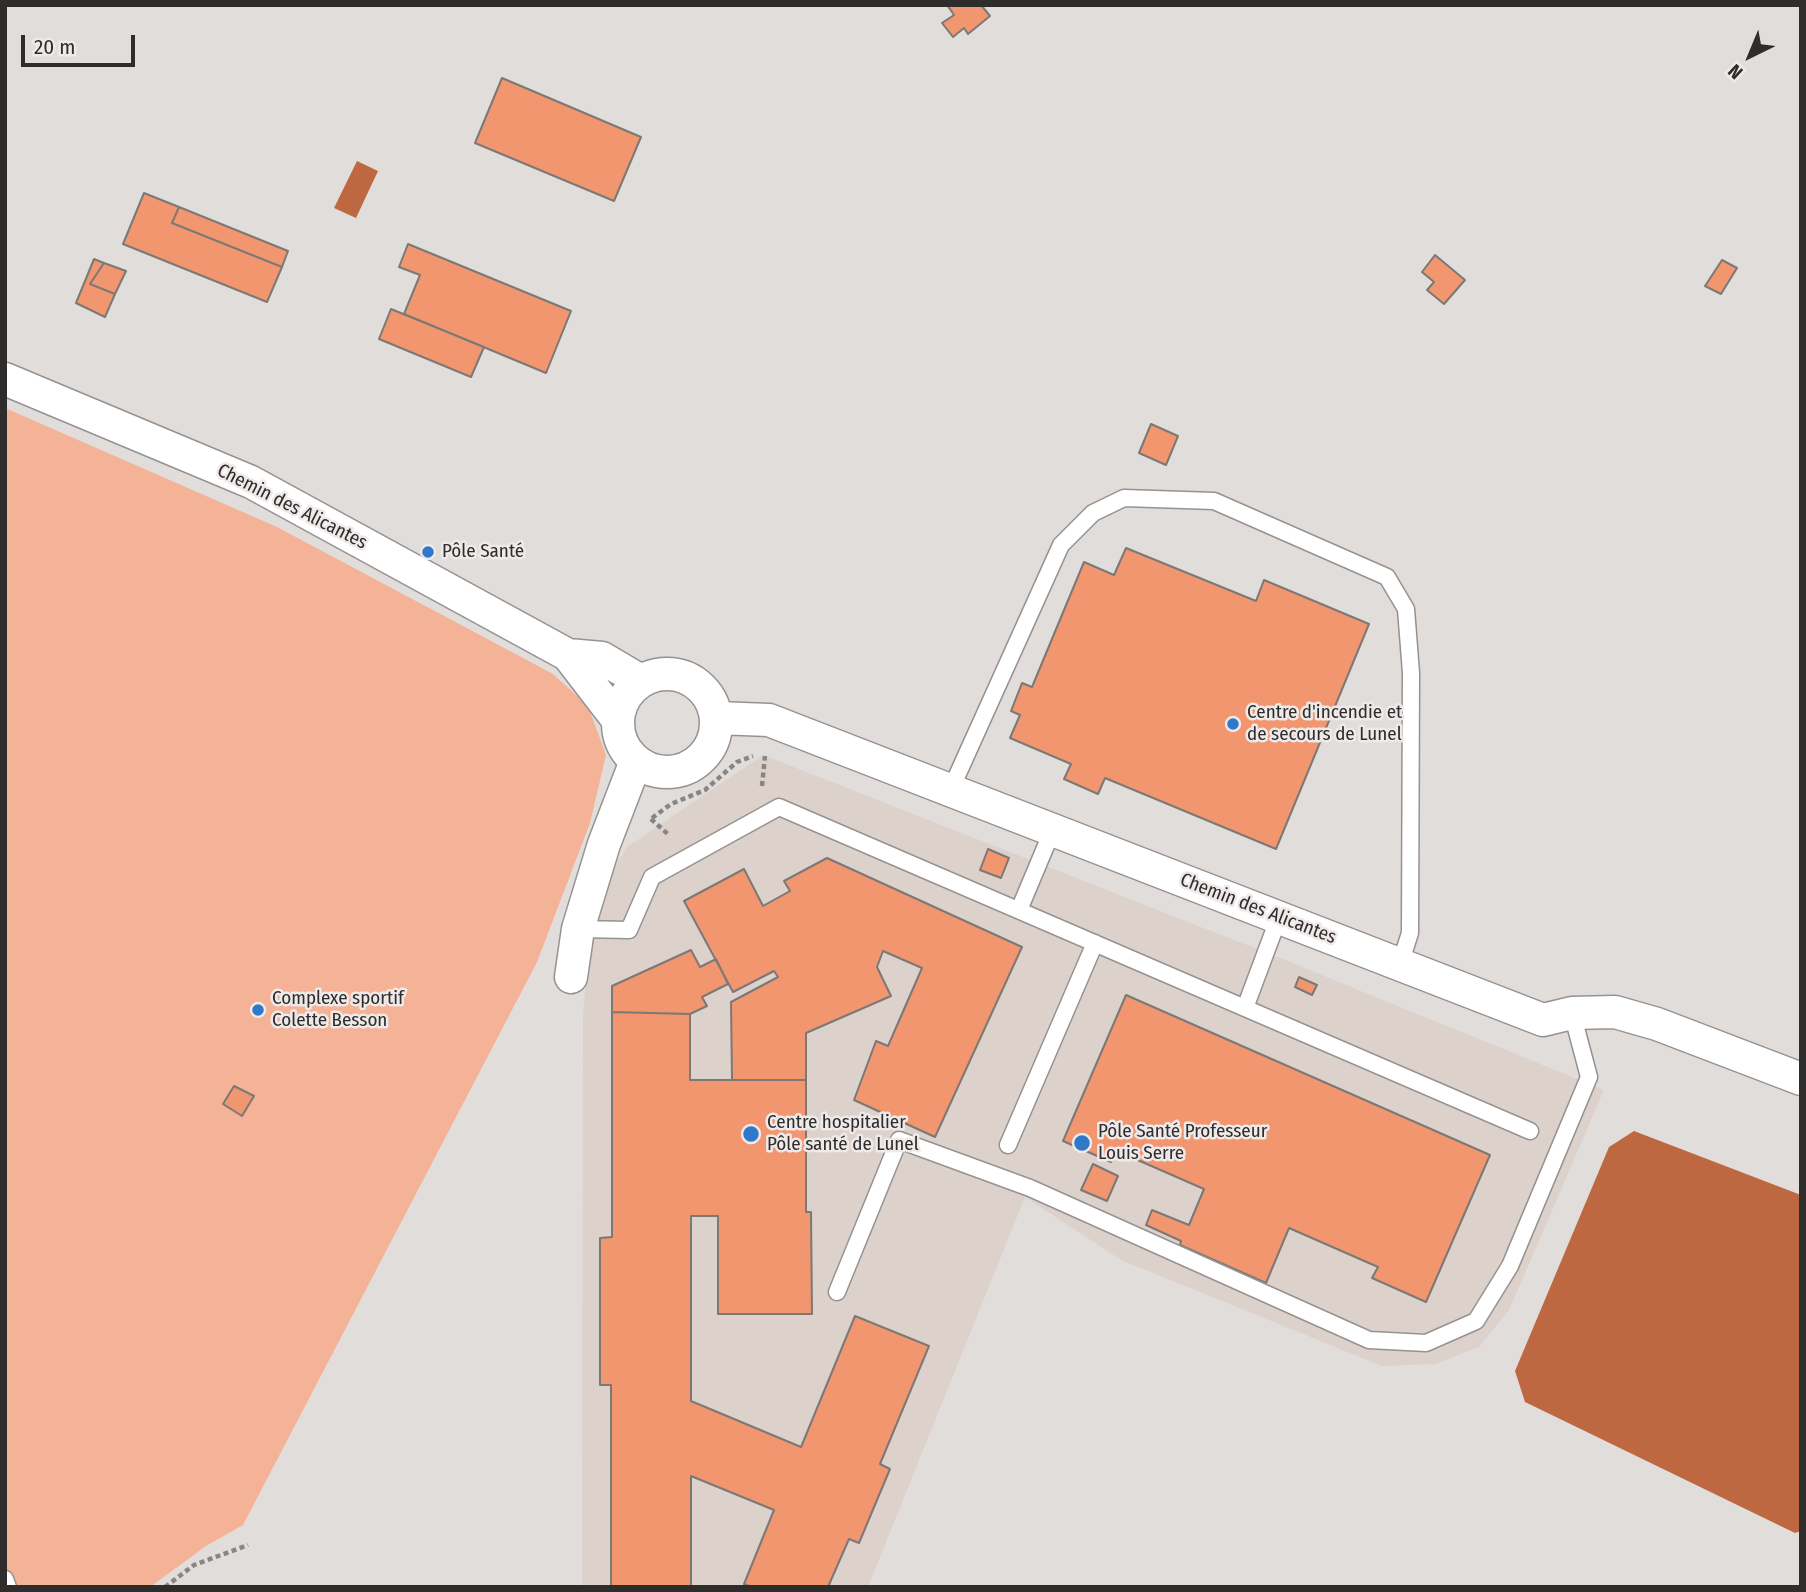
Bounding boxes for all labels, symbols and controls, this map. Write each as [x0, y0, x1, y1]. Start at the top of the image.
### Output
scale bar [24, 21, 138, 65]
north arrow [1715, 21, 1785, 91]
text: 20 m [34, 34, 75, 60]
text: N [1723, 59, 1747, 84]
street label: Chemin des Alicantes [213, 459, 371, 555]
place label: Pôle Santé [442, 541, 524, 563]
marker: Pôle Santé [420, 544, 436, 560]
place label: Centre d'incendie et de secours de Lunel [1247, 702, 1402, 746]
marker: Centre d'incendie et de secours de Lunel [1225, 716, 1241, 732]
street label: Chemin des Alicantes [1177, 869, 1339, 949]
place label: Complexe sportif Colette Besson [272, 988, 404, 1032]
marker: Complexe sportif Colette Besson [250, 1002, 266, 1018]
place label: Centre hospitalier Pôle santé de Lunel [767, 1112, 919, 1156]
place label: Pôle Santé Professeur Louis Serre [1098, 1121, 1267, 1165]
marker: Centre hospitalier Pôle santé de Lunel [741, 1124, 761, 1144]
marker: Pôle Santé Professeur Louis Serre [1072, 1133, 1092, 1153]

